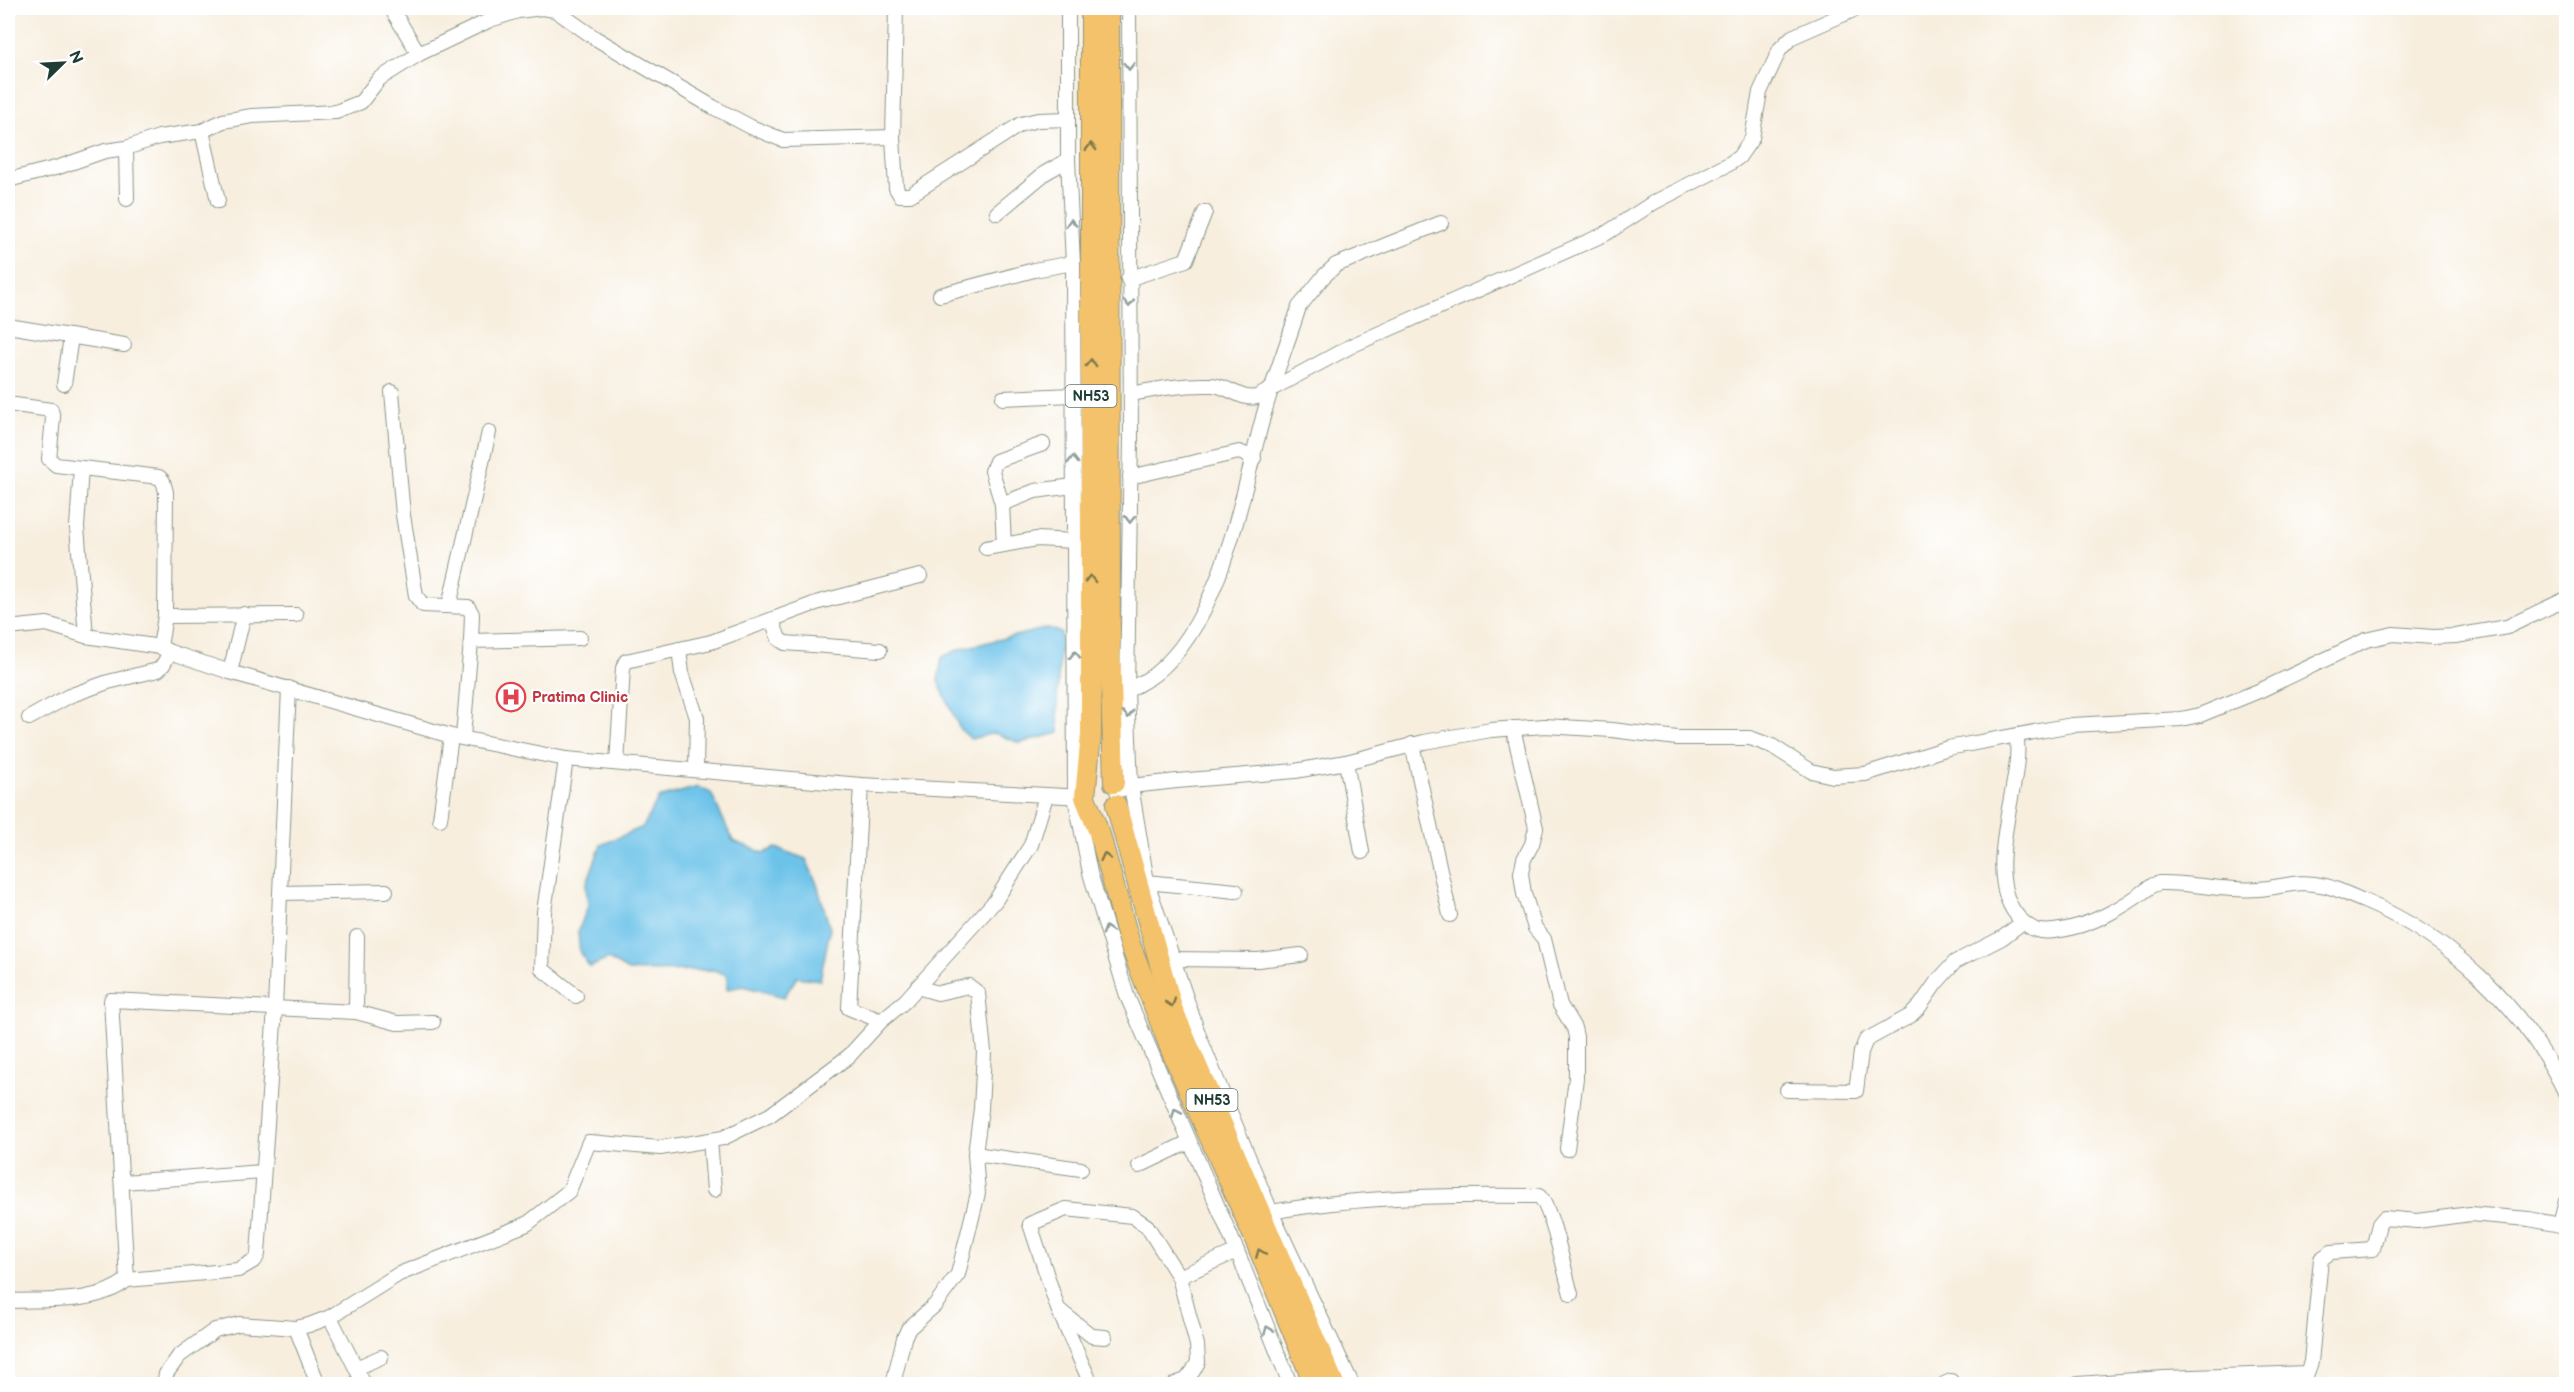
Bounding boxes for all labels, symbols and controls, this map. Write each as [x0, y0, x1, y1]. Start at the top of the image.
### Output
north arrow [33, 33, 93, 93]
text: N [64, 48, 86, 67]
one-way arrow [1123, 61, 1135, 70]
one-way arrow [1085, 142, 1097, 151]
one-way arrow [1065, 218, 1078, 227]
one-way arrow [1123, 298, 1135, 307]
one-way arrow [1085, 358, 1097, 367]
road number: NH53 [1066, 385, 1116, 407]
one-way arrow [1067, 455, 1079, 464]
one-way arrow [1124, 514, 1136, 523]
one-way arrow [1084, 574, 1096, 583]
one-way arrow [1069, 650, 1081, 659]
hospital icon: Pratima Clinic [495, 681, 527, 713]
place label: Pratima Clinic [532, 688, 628, 707]
one-way arrow [1122, 709, 1134, 718]
one-way arrow [1099, 852, 1112, 862]
one-way arrow [1102, 925, 1114, 936]
one-way arrow [1164, 997, 1177, 1008]
road number: NH53 [1186, 1089, 1238, 1111]
one-way arrow [1171, 1107, 1183, 1118]
one-way arrow [1255, 1248, 1267, 1259]
one-way arrow [1263, 1326, 1275, 1337]

